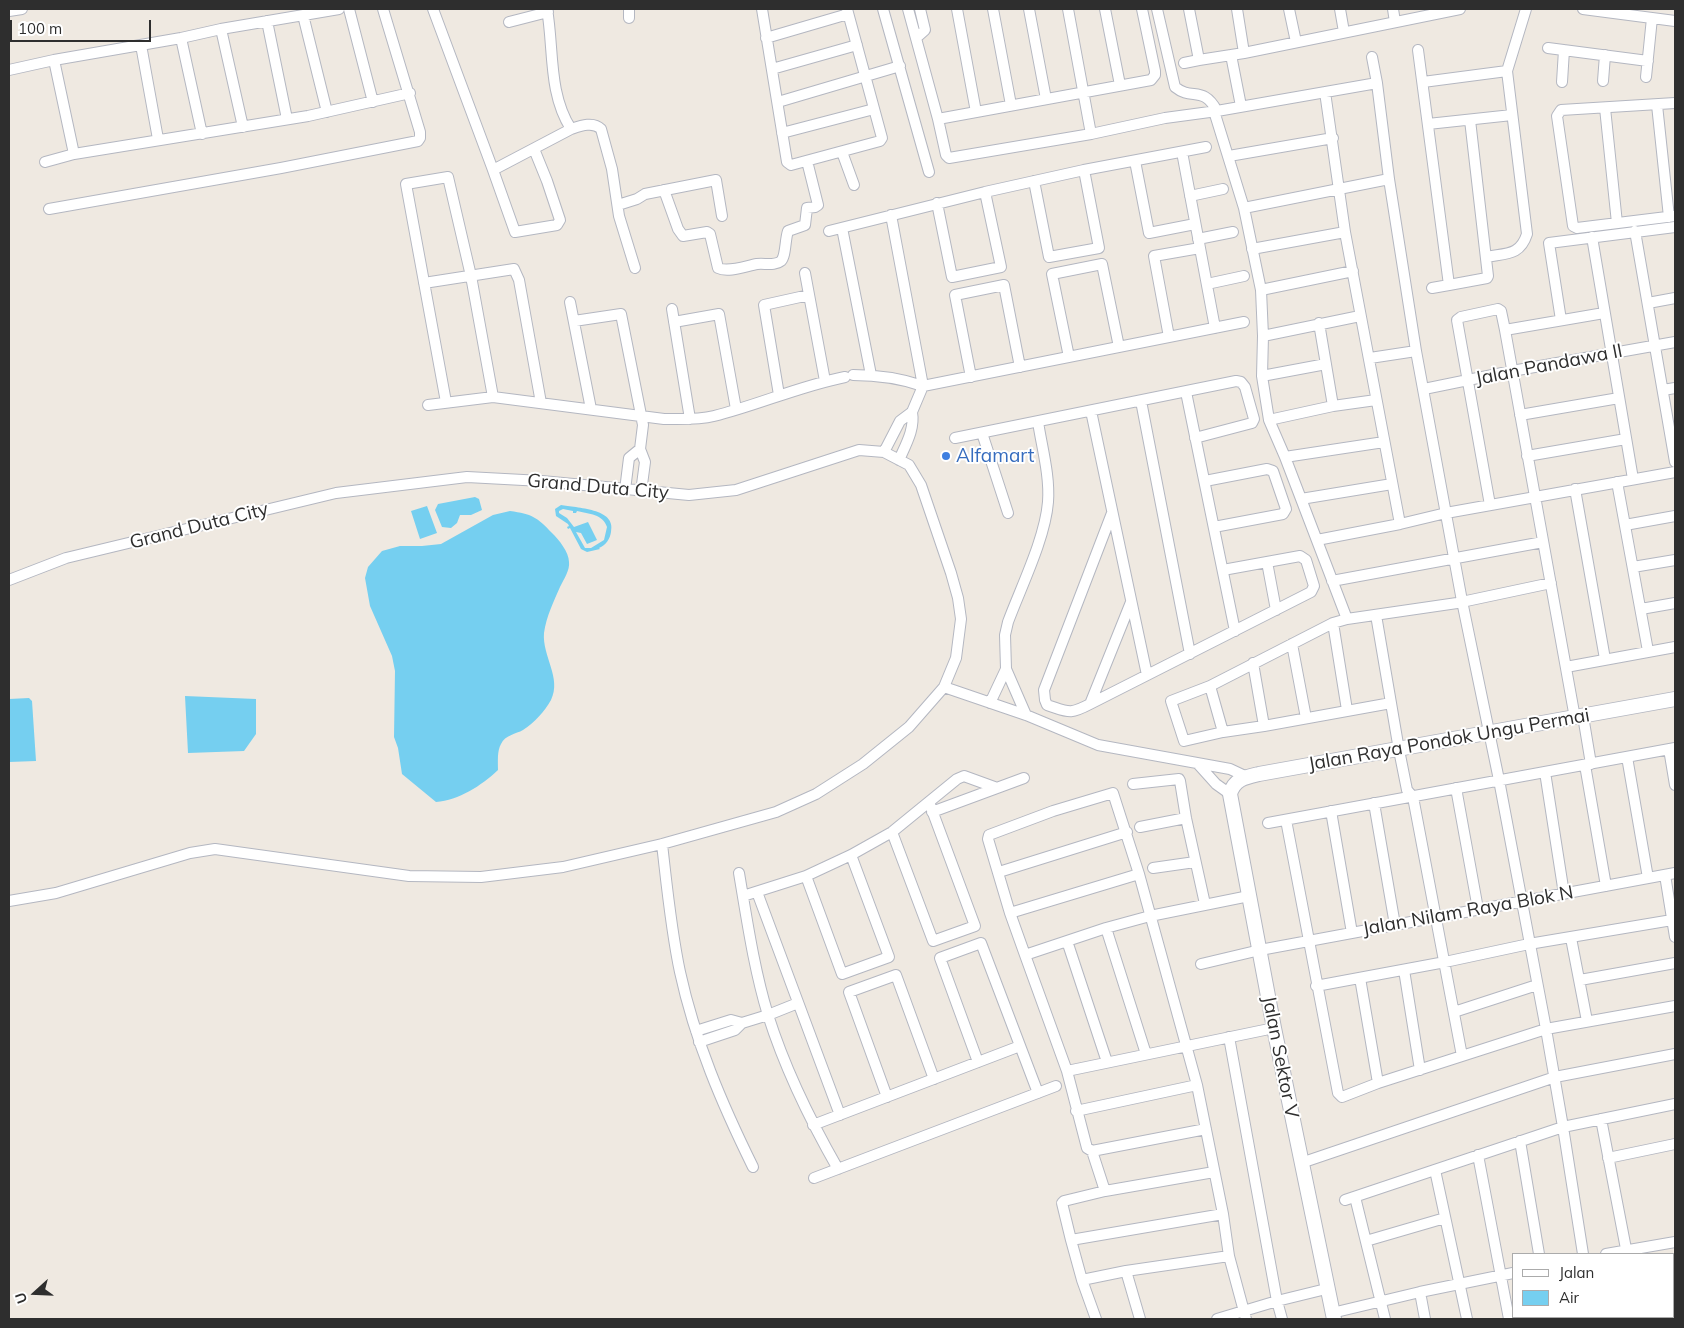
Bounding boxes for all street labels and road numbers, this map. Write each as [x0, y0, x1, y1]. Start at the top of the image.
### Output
street label: Jalan Pandawa II [1474, 340, 1624, 390]
street label: Grand Duta City [526, 469, 670, 505]
street label: Grand Duta City [127, 498, 271, 554]
street label: Jalan Raya Pondok Ungu Permai [1306, 704, 1592, 776]
street label: Jalan Nilam Raya Blok N [1361, 881, 1575, 941]
street label: Jalan Sektor V [1257, 994, 1303, 1120]

